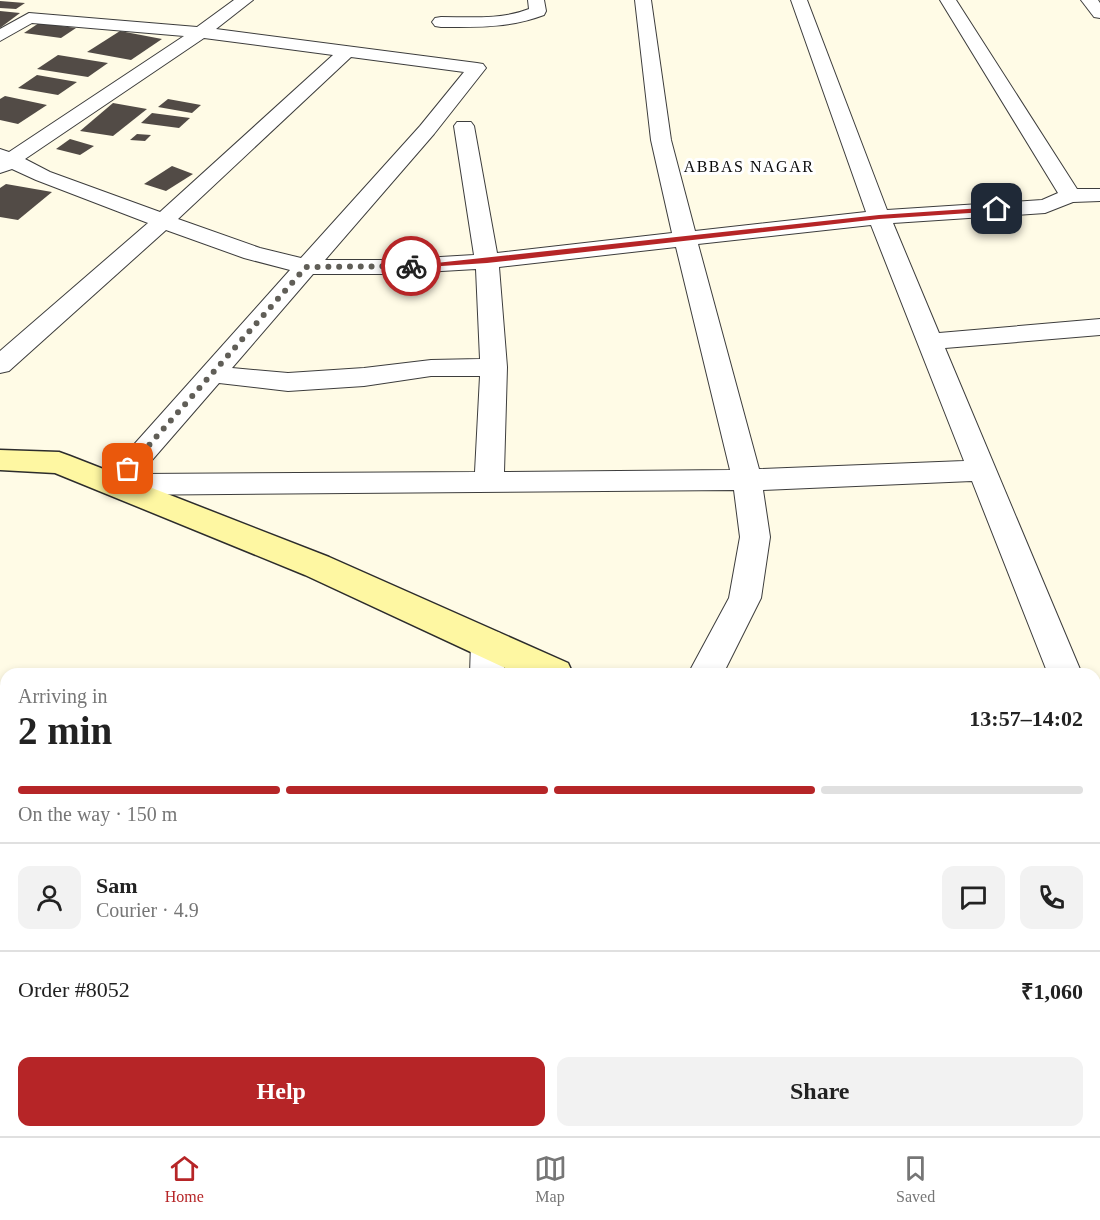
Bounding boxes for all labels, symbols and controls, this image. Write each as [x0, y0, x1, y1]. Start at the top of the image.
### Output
district label: ABBAS NAGAR [684, 158, 814, 175]
pin [971, 183, 1022, 234]
icon: home [980, 192, 1013, 225]
courier [381, 236, 441, 296]
icon: bike [395, 250, 428, 283]
pin [102, 443, 153, 494]
icon: bag [111, 452, 144, 485]
text: Arriving in [18, 685, 107, 707]
text: 13:57–14:02 [969, 706, 1083, 731]
text: 2 min [18, 709, 112, 752]
text: On the way · 150 m [18, 803, 177, 825]
button: person [18, 866, 81, 929]
button: chat [942, 866, 1005, 929]
button: phone [1020, 866, 1083, 929]
text: Sam [96, 873, 138, 898]
text: Courier · 4.9 [96, 899, 199, 921]
text: Order #8052 [18, 977, 130, 1002]
text: ₹1,060 [1021, 979, 1083, 1004]
button: Help [18, 1057, 545, 1126]
button: Share [557, 1057, 1083, 1126]
tab: Home [165, 1152, 204, 1206]
tab: Map [534, 1152, 567, 1206]
tab: Saved [896, 1152, 935, 1206]

